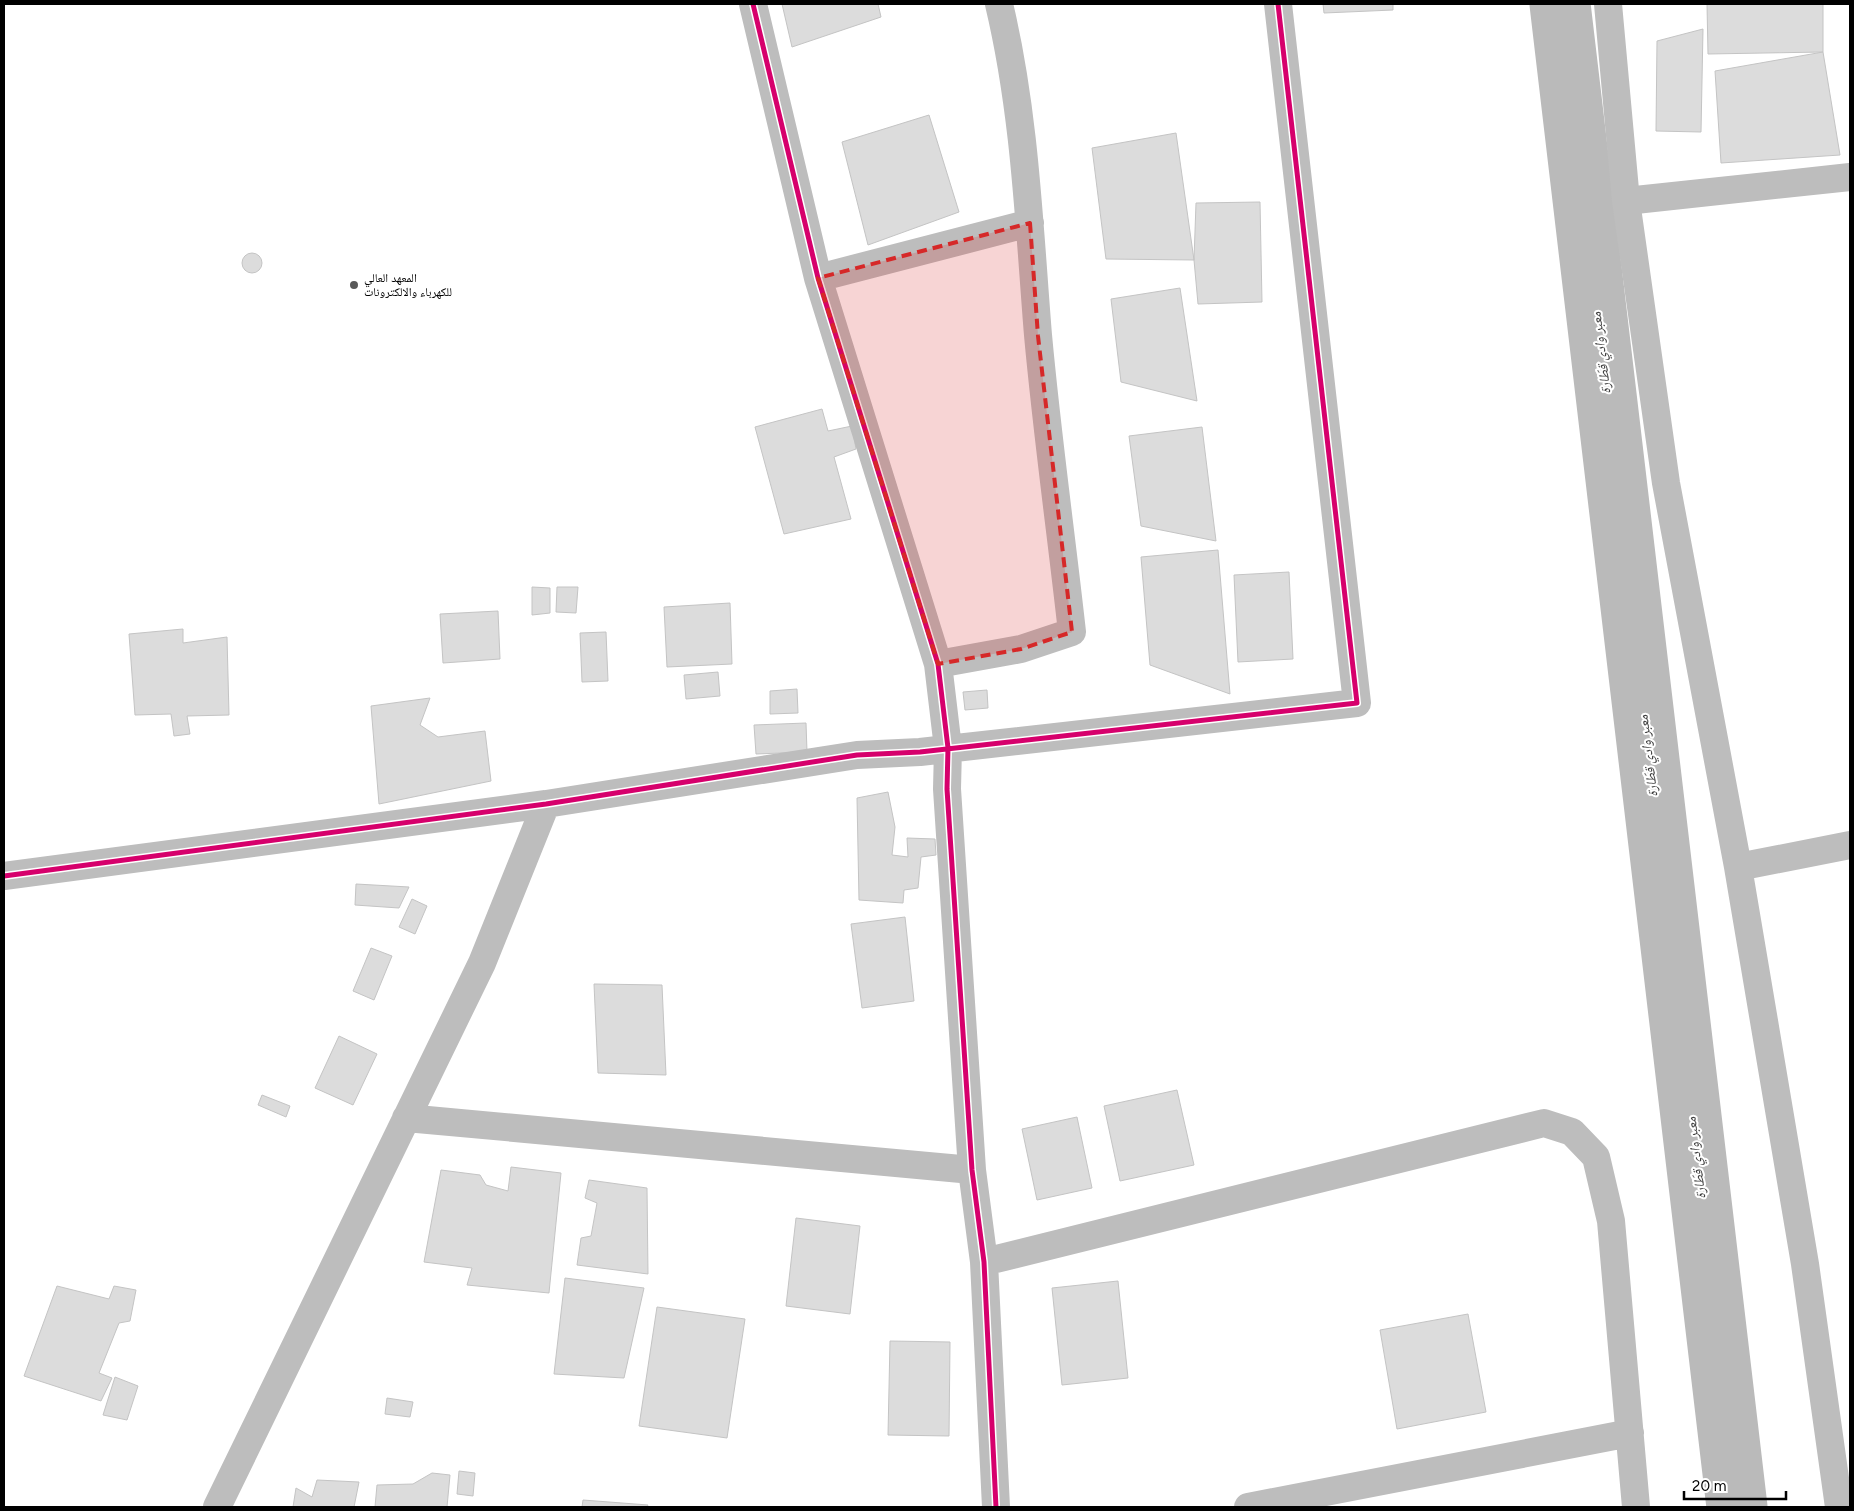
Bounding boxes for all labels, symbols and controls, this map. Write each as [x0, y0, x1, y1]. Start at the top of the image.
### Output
place label: المعهد العالي للكهرباء والالكترونات [364, 271, 452, 299]
marker: المعهد العالي للكهرباء والالكترونات [348, 279, 360, 291]
water label: معبر وادي قطّارة [1587, 310, 1617, 395]
water label: معبر وادي قطّارة [1634, 713, 1664, 798]
water label: معبر وادي قطّارة [1682, 1115, 1712, 1200]
scale bar [1684, 1468, 1786, 1500]
text: 20 m [1692, 1477, 1726, 1495]

